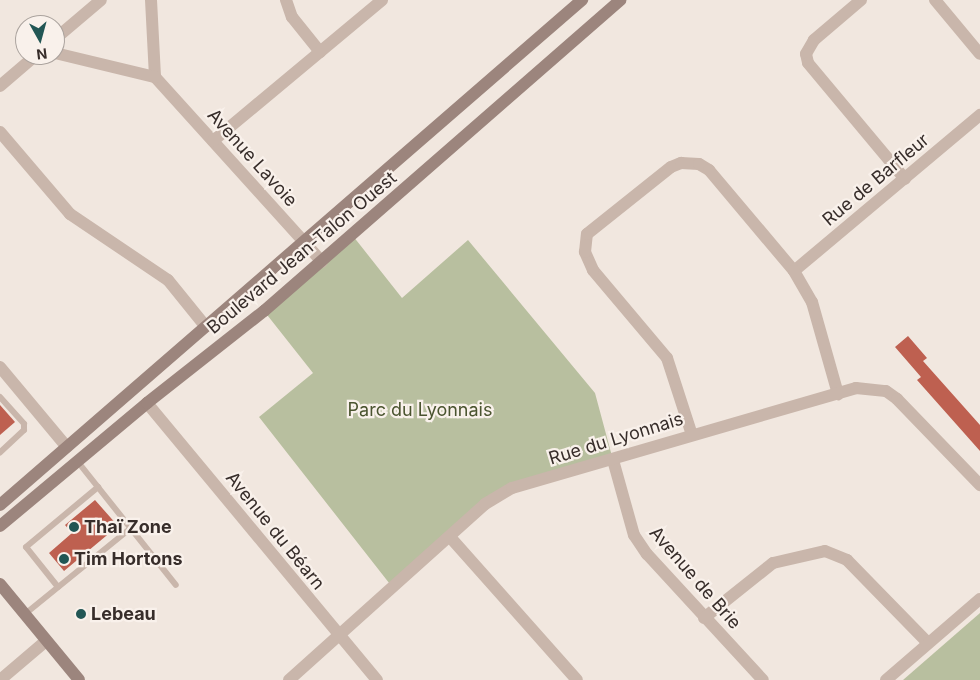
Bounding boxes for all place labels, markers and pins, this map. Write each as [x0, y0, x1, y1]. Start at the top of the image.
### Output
place label: Thaï Zone [84, 516, 172, 538]
marker: Thaï Zone [68, 521, 80, 533]
place label: Tim Hortons [74, 548, 182, 570]
marker: Tim Hortons [58, 553, 70, 565]
place label: Lebeau [91, 603, 156, 625]
marker: Lebeau [75, 608, 87, 620]

